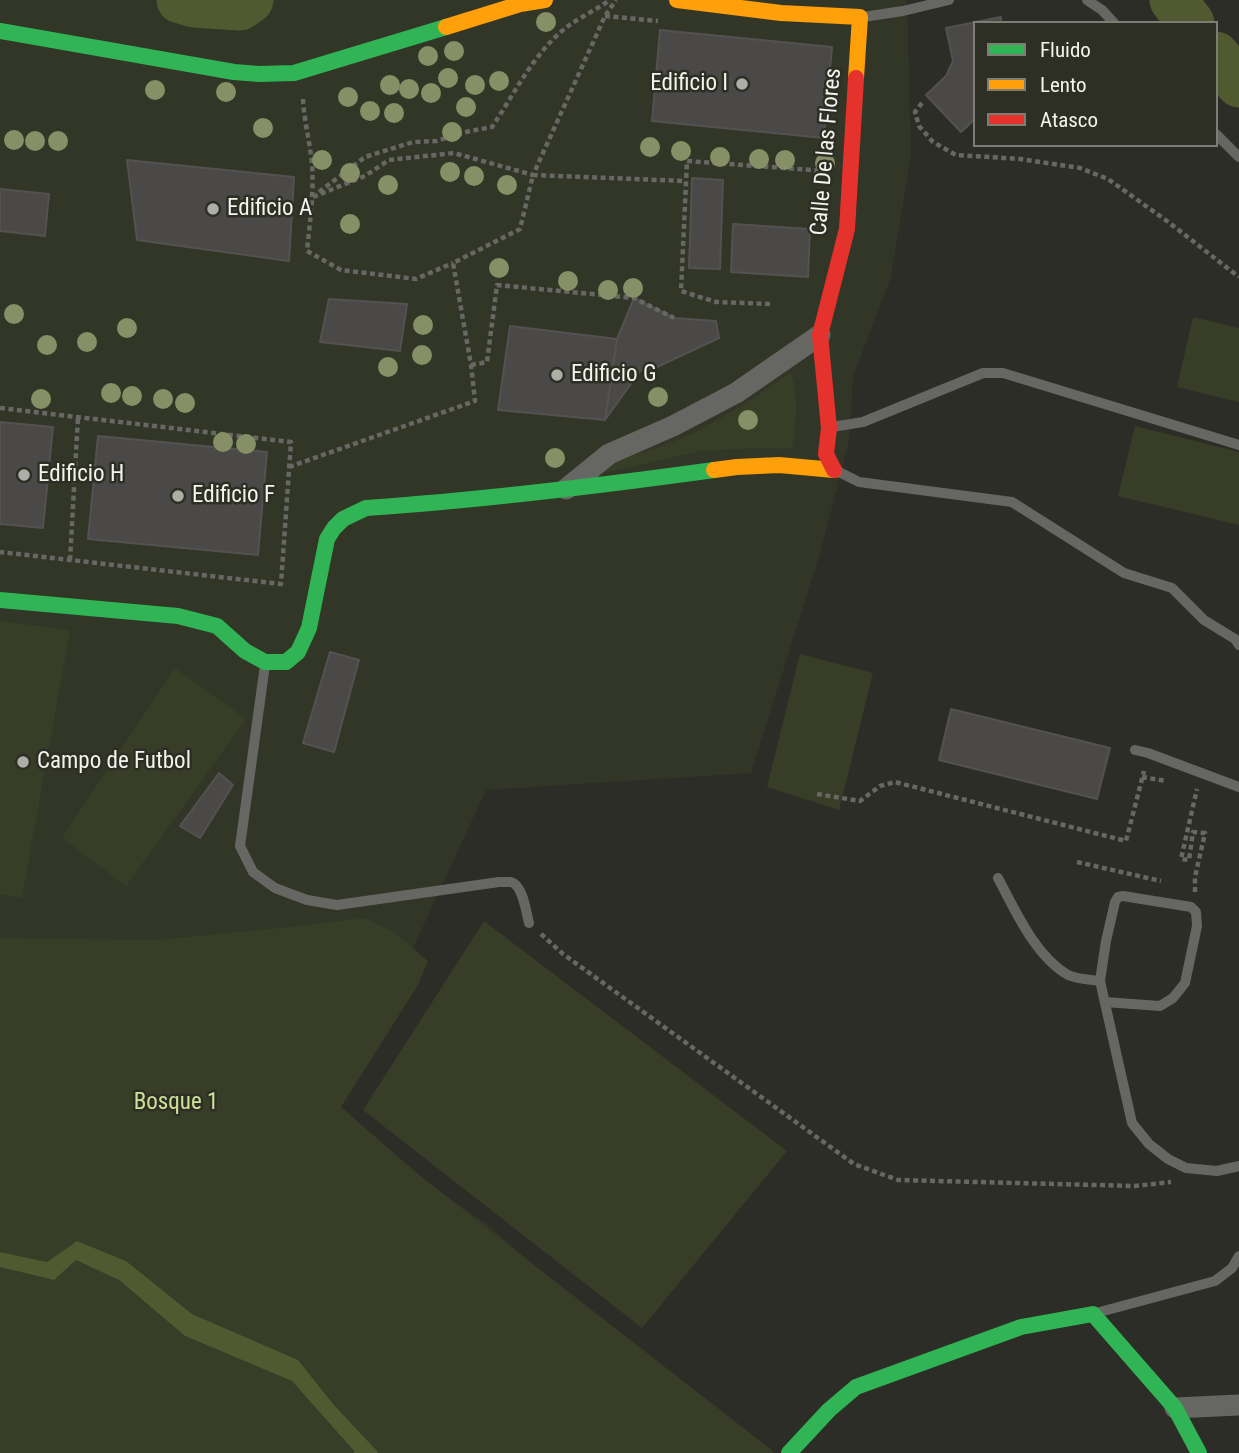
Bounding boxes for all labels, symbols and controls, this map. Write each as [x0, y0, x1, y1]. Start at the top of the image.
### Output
legend [973, 21, 1218, 147]
text: Fluido [1040, 38, 1091, 62]
street label: Calle De las Flores [806, 67, 848, 237]
place label: Edificio I [650, 70, 728, 98]
text: Lento [1040, 73, 1087, 97]
marker: Edificio I [734, 76, 750, 92]
text: Atasco [1040, 108, 1098, 132]
place label: Edificio A [227, 195, 312, 223]
marker: Edificio A [205, 201, 221, 217]
place label: Edificio G [571, 361, 656, 389]
marker: Edificio G [549, 367, 565, 383]
place label: Edificio H [38, 461, 124, 489]
marker: Edificio H [16, 467, 32, 483]
place label: Edificio F [192, 482, 275, 510]
marker: Edificio F [170, 488, 186, 504]
place label: Campo de Futbol [37, 748, 191, 776]
marker: Campo de Futbol [15, 754, 31, 770]
park label: Bosque 1 [134, 1089, 218, 1117]

